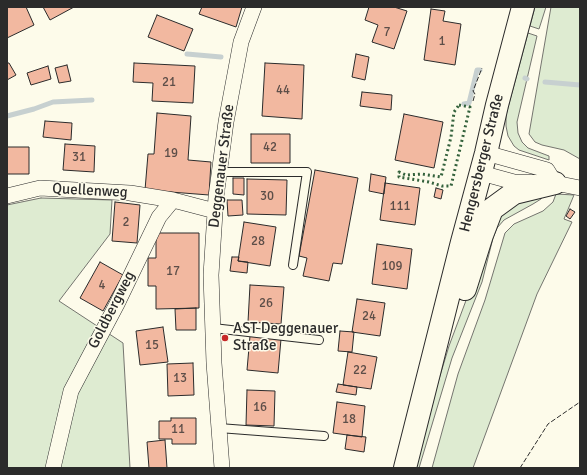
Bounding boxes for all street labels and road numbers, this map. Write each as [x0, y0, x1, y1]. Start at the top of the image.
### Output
street label: Hengersberger Straße [456, 92, 508, 234]
street label: Deggenauer Straße [205, 103, 239, 229]
street label: Quellenweg [52, 180, 128, 202]
street label: Goldbergweg [85, 268, 139, 352]

